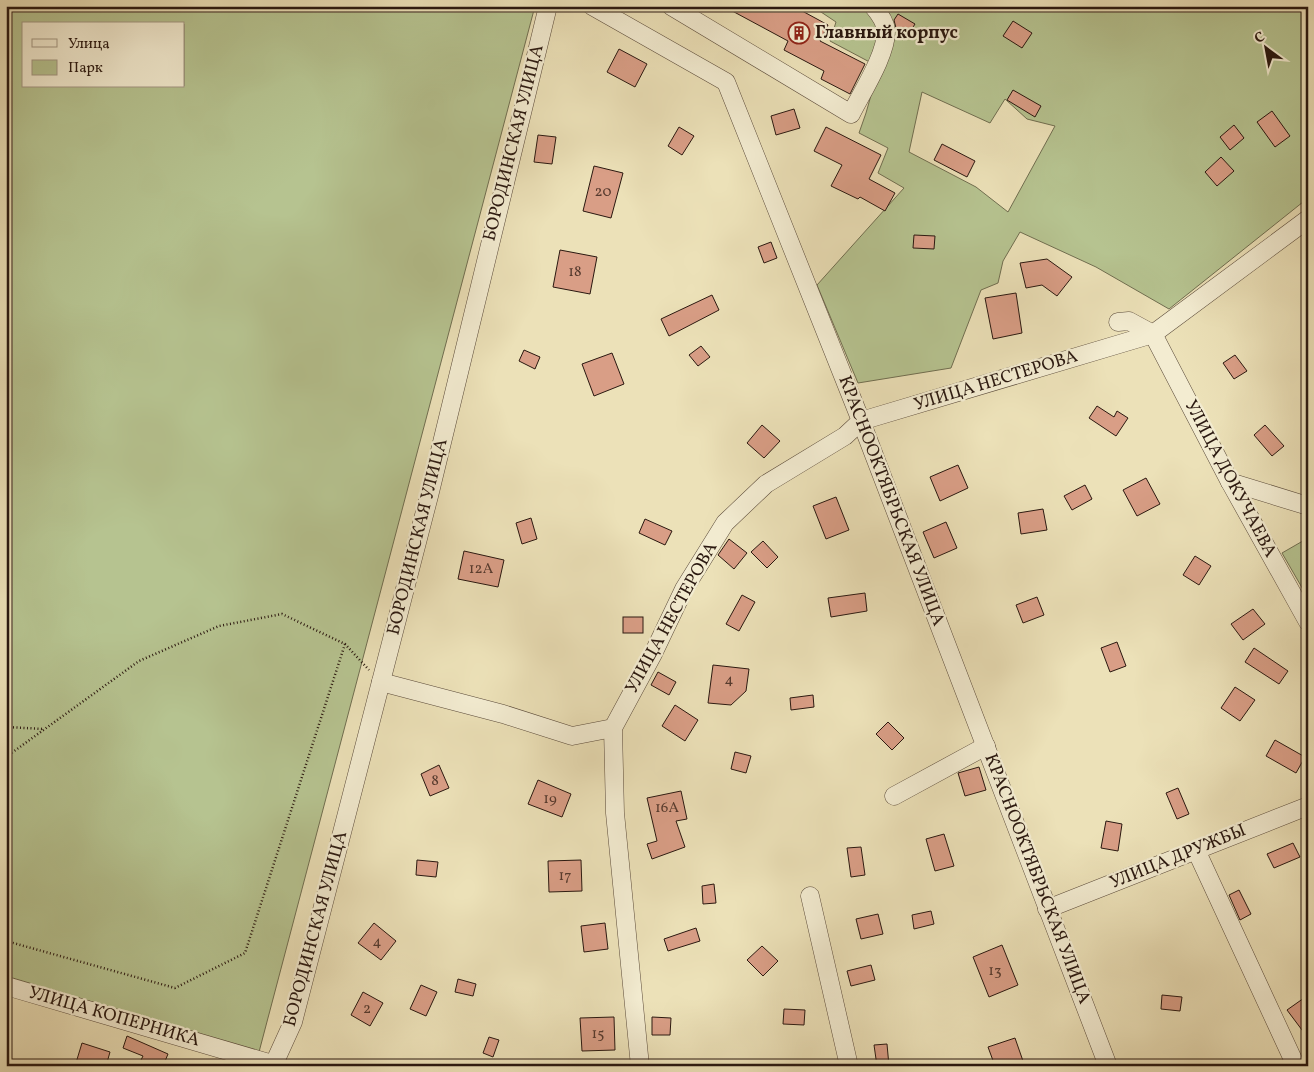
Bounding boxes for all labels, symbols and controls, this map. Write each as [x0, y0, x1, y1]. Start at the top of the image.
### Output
building icon: Главный корпус [787, 21, 811, 45]
place label: Главный корпус [815, 21, 958, 46]
legend [22, 22, 185, 88]
north arrow [1242, 22, 1292, 72]
text: С [1251, 28, 1269, 49]
text: Улица [68, 34, 110, 55]
street label: БОРОДИНСКАЯ УЛИЦА [477, 42, 551, 244]
text: Парк [68, 58, 103, 79]
house number: 20 [595, 182, 611, 203]
house number: 18 [568, 262, 582, 283]
street label: УЛИЦА НЕСТЕРОВА [911, 344, 1081, 418]
street label: КРАСНООКТЯБРЬСКАЯ УЛИЦА [832, 372, 950, 630]
street label: УЛИЦА ДОКУЧАЕВА [1178, 396, 1282, 563]
street label: БОРОДИНСКАЯ УЛИЦА [381, 436, 455, 638]
street label: УЛИЦА НЕСТЕРОВА [620, 537, 724, 698]
house number: 12А [469, 559, 494, 580]
house number: 4 [725, 670, 734, 691]
street label: КРАСНООКТЯБРЬСКАЯ УЛИЦА [978, 750, 1096, 1008]
house number: 8 [431, 771, 439, 792]
house number: 19 [543, 789, 557, 810]
house number: 16А [655, 798, 679, 819]
street label: УЛИЦА ДРУЖБЫ [1106, 818, 1250, 896]
street label: БОРОДИНСКАЯ УЛИЦА [278, 828, 354, 1030]
house number: 17 [558, 866, 572, 887]
house number: 4 [373, 932, 382, 953]
house number: 13 [988, 961, 1002, 982]
street label: УЛИЦА КОПЕРНИКА [25, 981, 203, 1054]
house number: 2 [363, 999, 371, 1020]
house number: 15 [591, 1024, 605, 1045]

